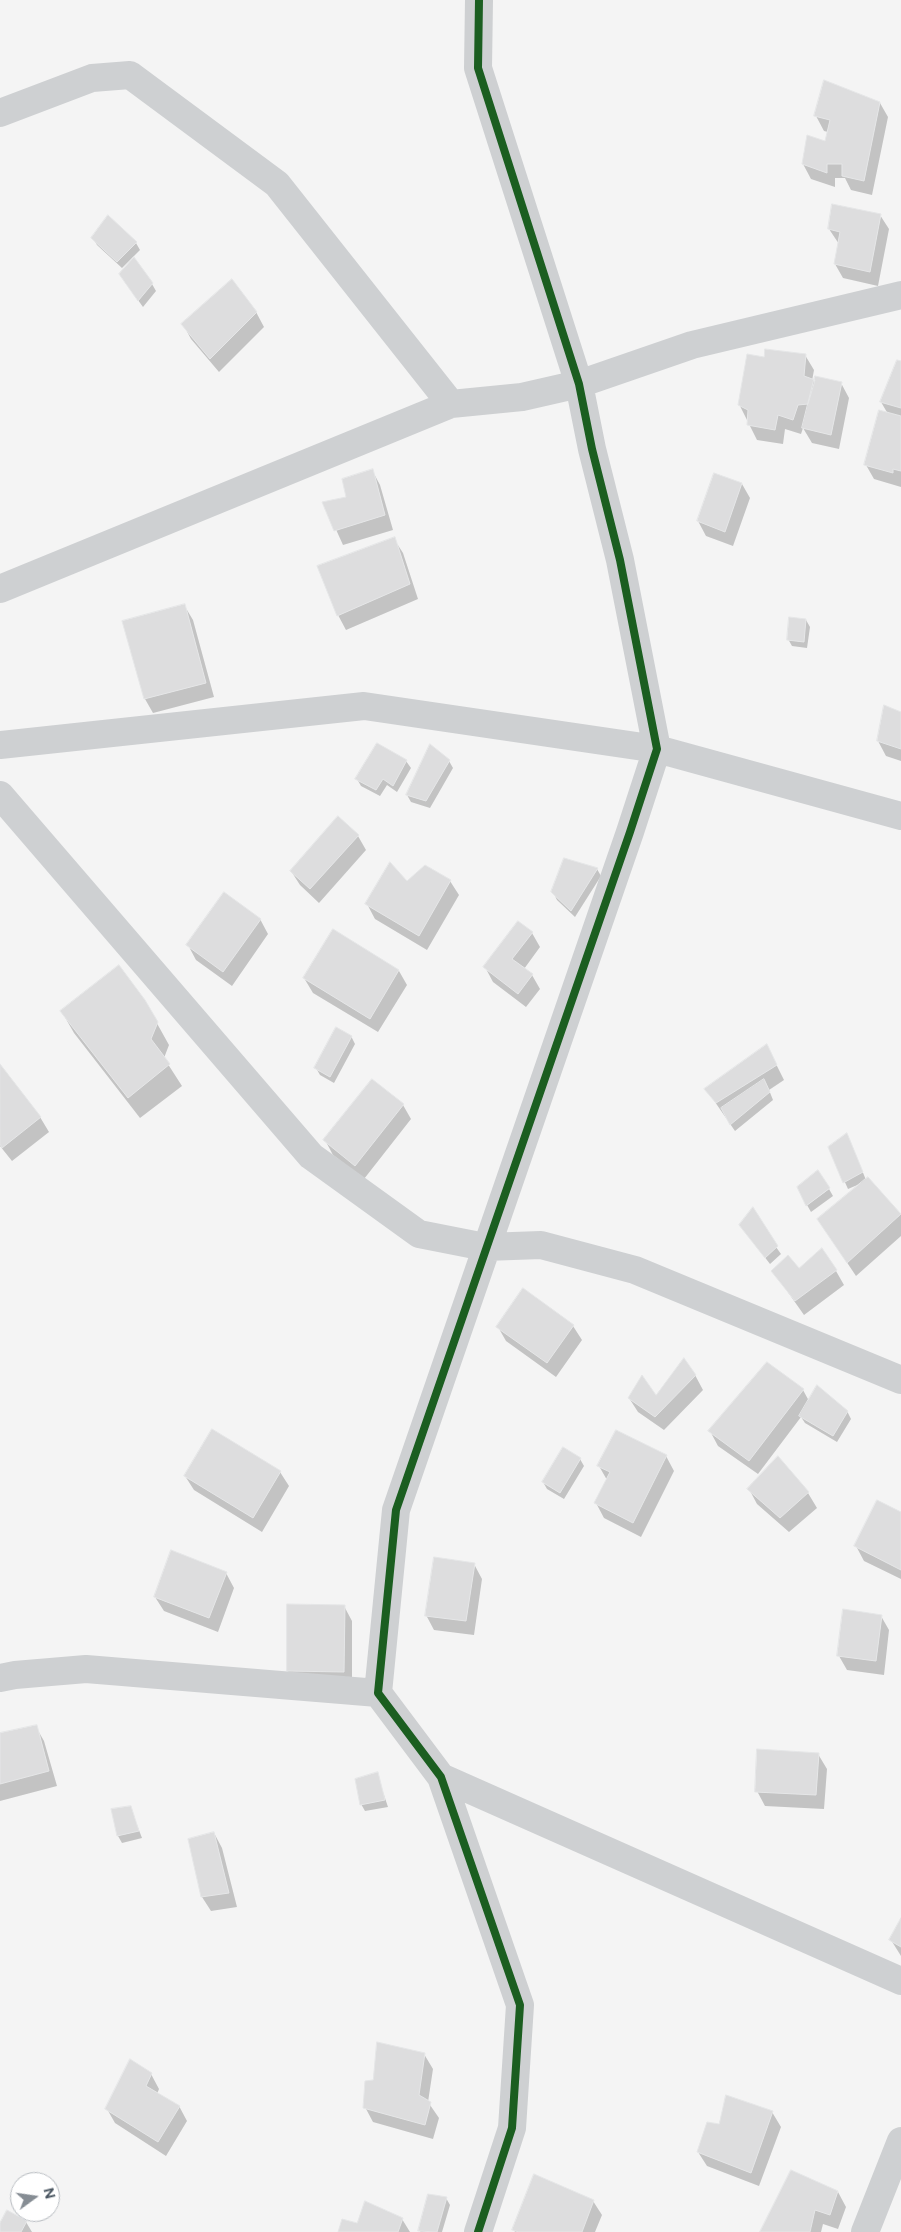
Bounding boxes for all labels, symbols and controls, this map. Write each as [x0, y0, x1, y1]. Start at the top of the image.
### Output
north arrow [10, 2172, 60, 2222]
text: N [40, 2186, 59, 2201]

